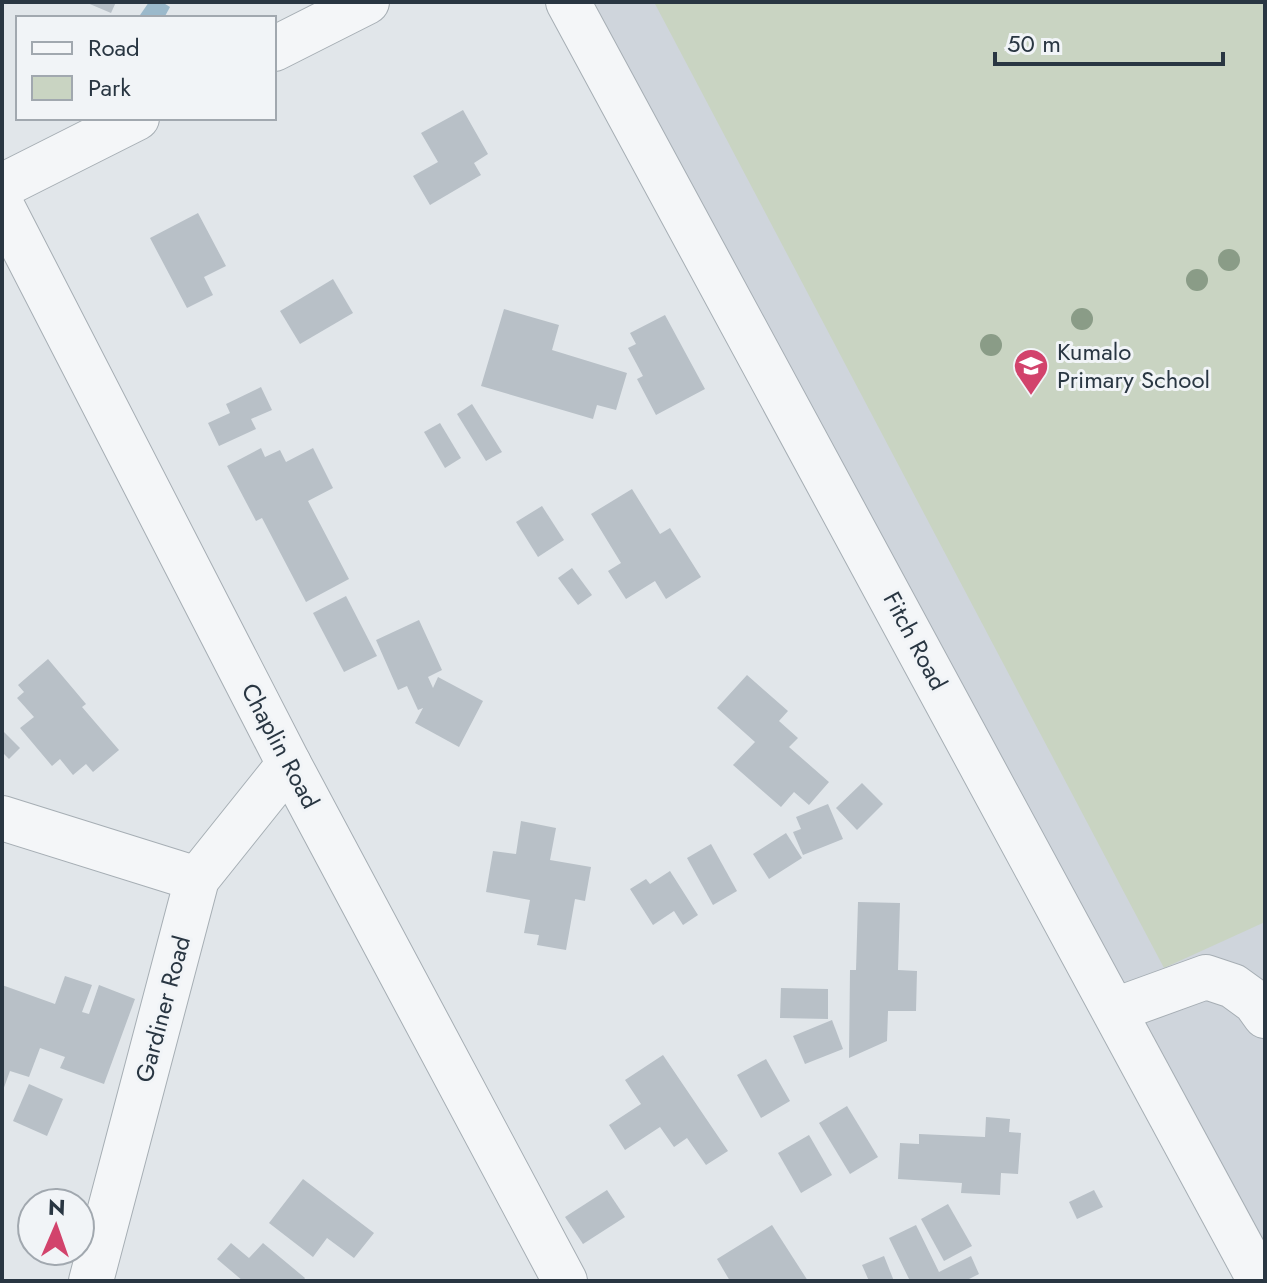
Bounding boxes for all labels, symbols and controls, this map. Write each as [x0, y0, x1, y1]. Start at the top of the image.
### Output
legend [16, 16, 276, 120]
scale bar [995, 16, 1223, 66]
text: 50 m [1007, 26, 1061, 61]
text: Road [88, 30, 140, 65]
text: Park [88, 70, 131, 105]
place label: Kumalo Primary School [1057, 334, 1210, 397]
school or university icon: Kumalo Primary School [1012, 347, 1050, 397]
street label: Fitch Road [875, 585, 956, 696]
street label: Chaplin Road [233, 677, 328, 815]
street label: Gardiner Road [126, 932, 199, 1086]
north arrow [16, 1187, 96, 1267]
text: N [47, 1191, 66, 1223]

